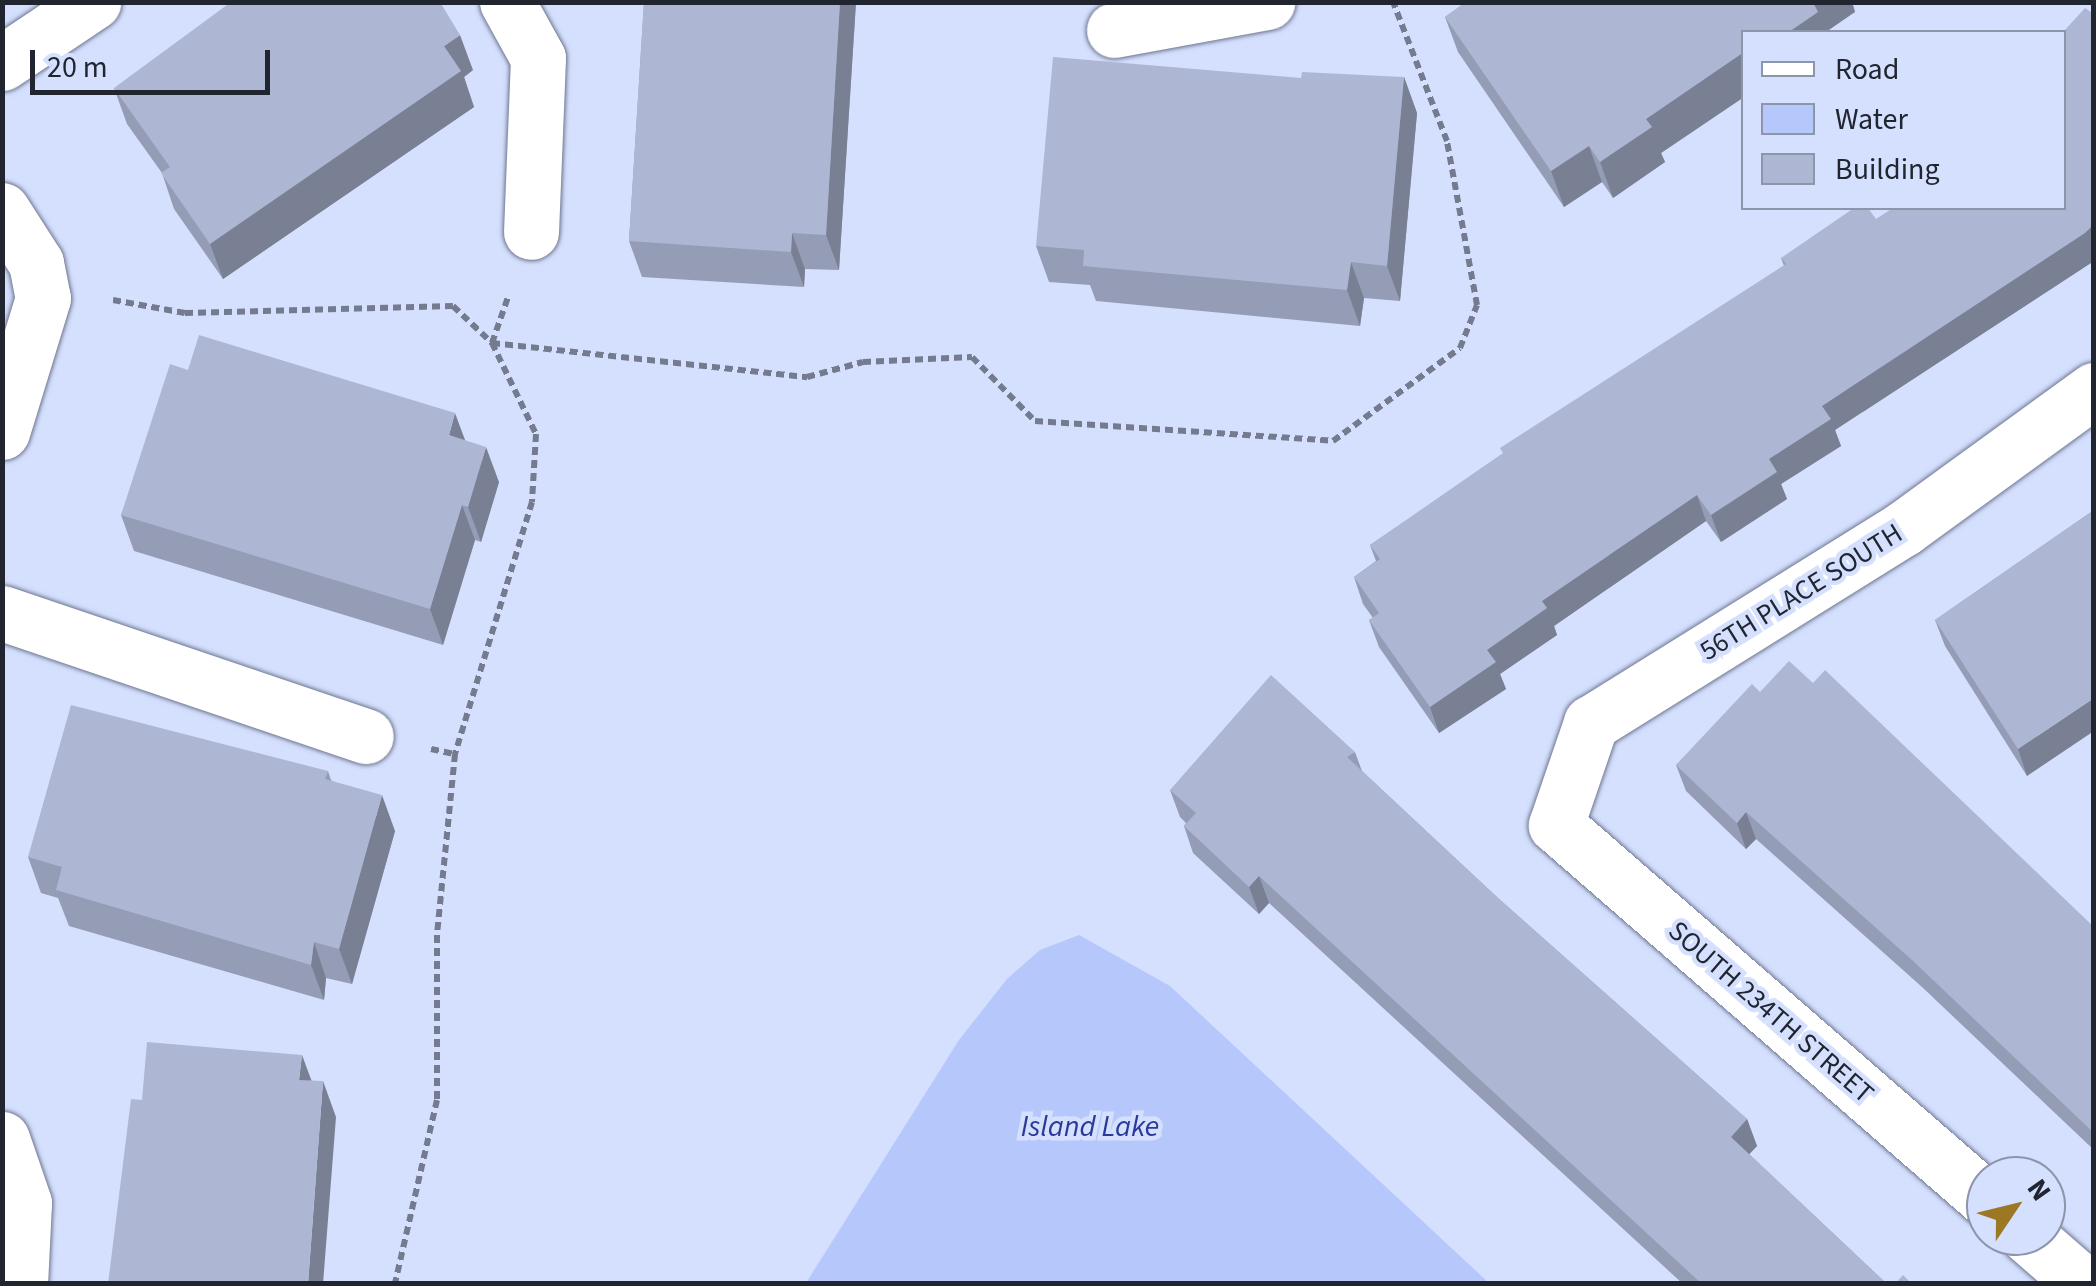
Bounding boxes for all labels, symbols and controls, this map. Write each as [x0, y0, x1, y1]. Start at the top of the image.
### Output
scale bar [35, 30, 275, 92]
legend [1741, 30, 2066, 210]
text: 20 m [47, 46, 108, 89]
text: Road [1835, 48, 1899, 91]
text: Water [1835, 98, 1908, 141]
text: Building [1835, 148, 1940, 191]
street label: 56TH PLACE SOUTH [1694, 516, 1908, 668]
street label: SOUTH 234TH STREET [1662, 914, 1880, 1110]
water label: Island Lake [1021, 1109, 1159, 1145]
north arrow [1966, 1156, 2066, 1256]
text: N [2017, 1171, 2061, 1209]

